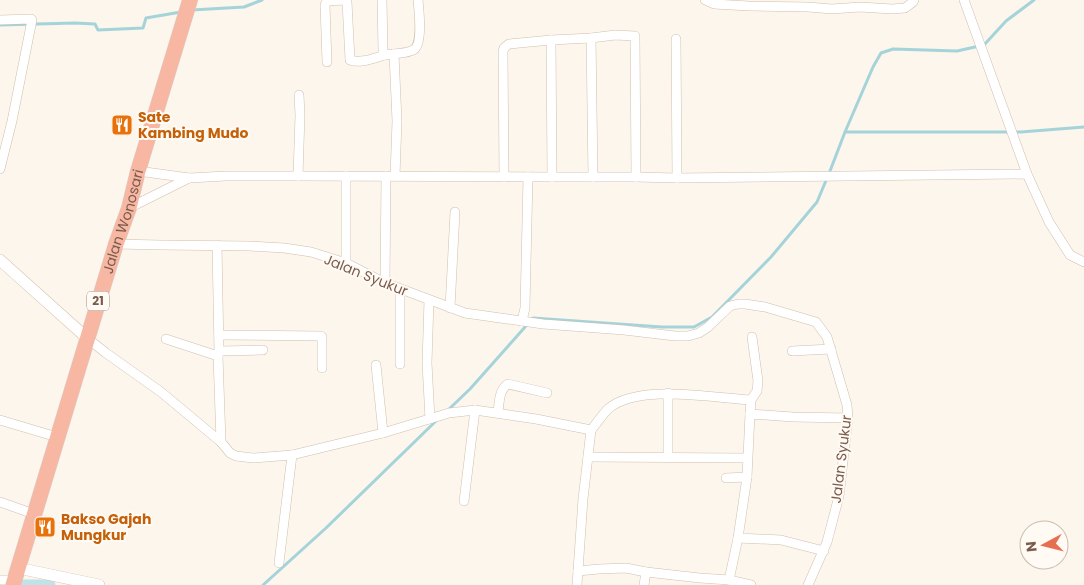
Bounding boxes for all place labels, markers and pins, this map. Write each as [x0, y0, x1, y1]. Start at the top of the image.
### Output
place label: Sate Kambing Mudo [138, 107, 248, 143]
restaurant icon: Sate Kambing Mudo [110, 113, 134, 137]
place label: Bakso Gajah Mungkur [61, 509, 151, 545]
restaurant icon: Bakso Gajah Mungkur [33, 515, 57, 539]

